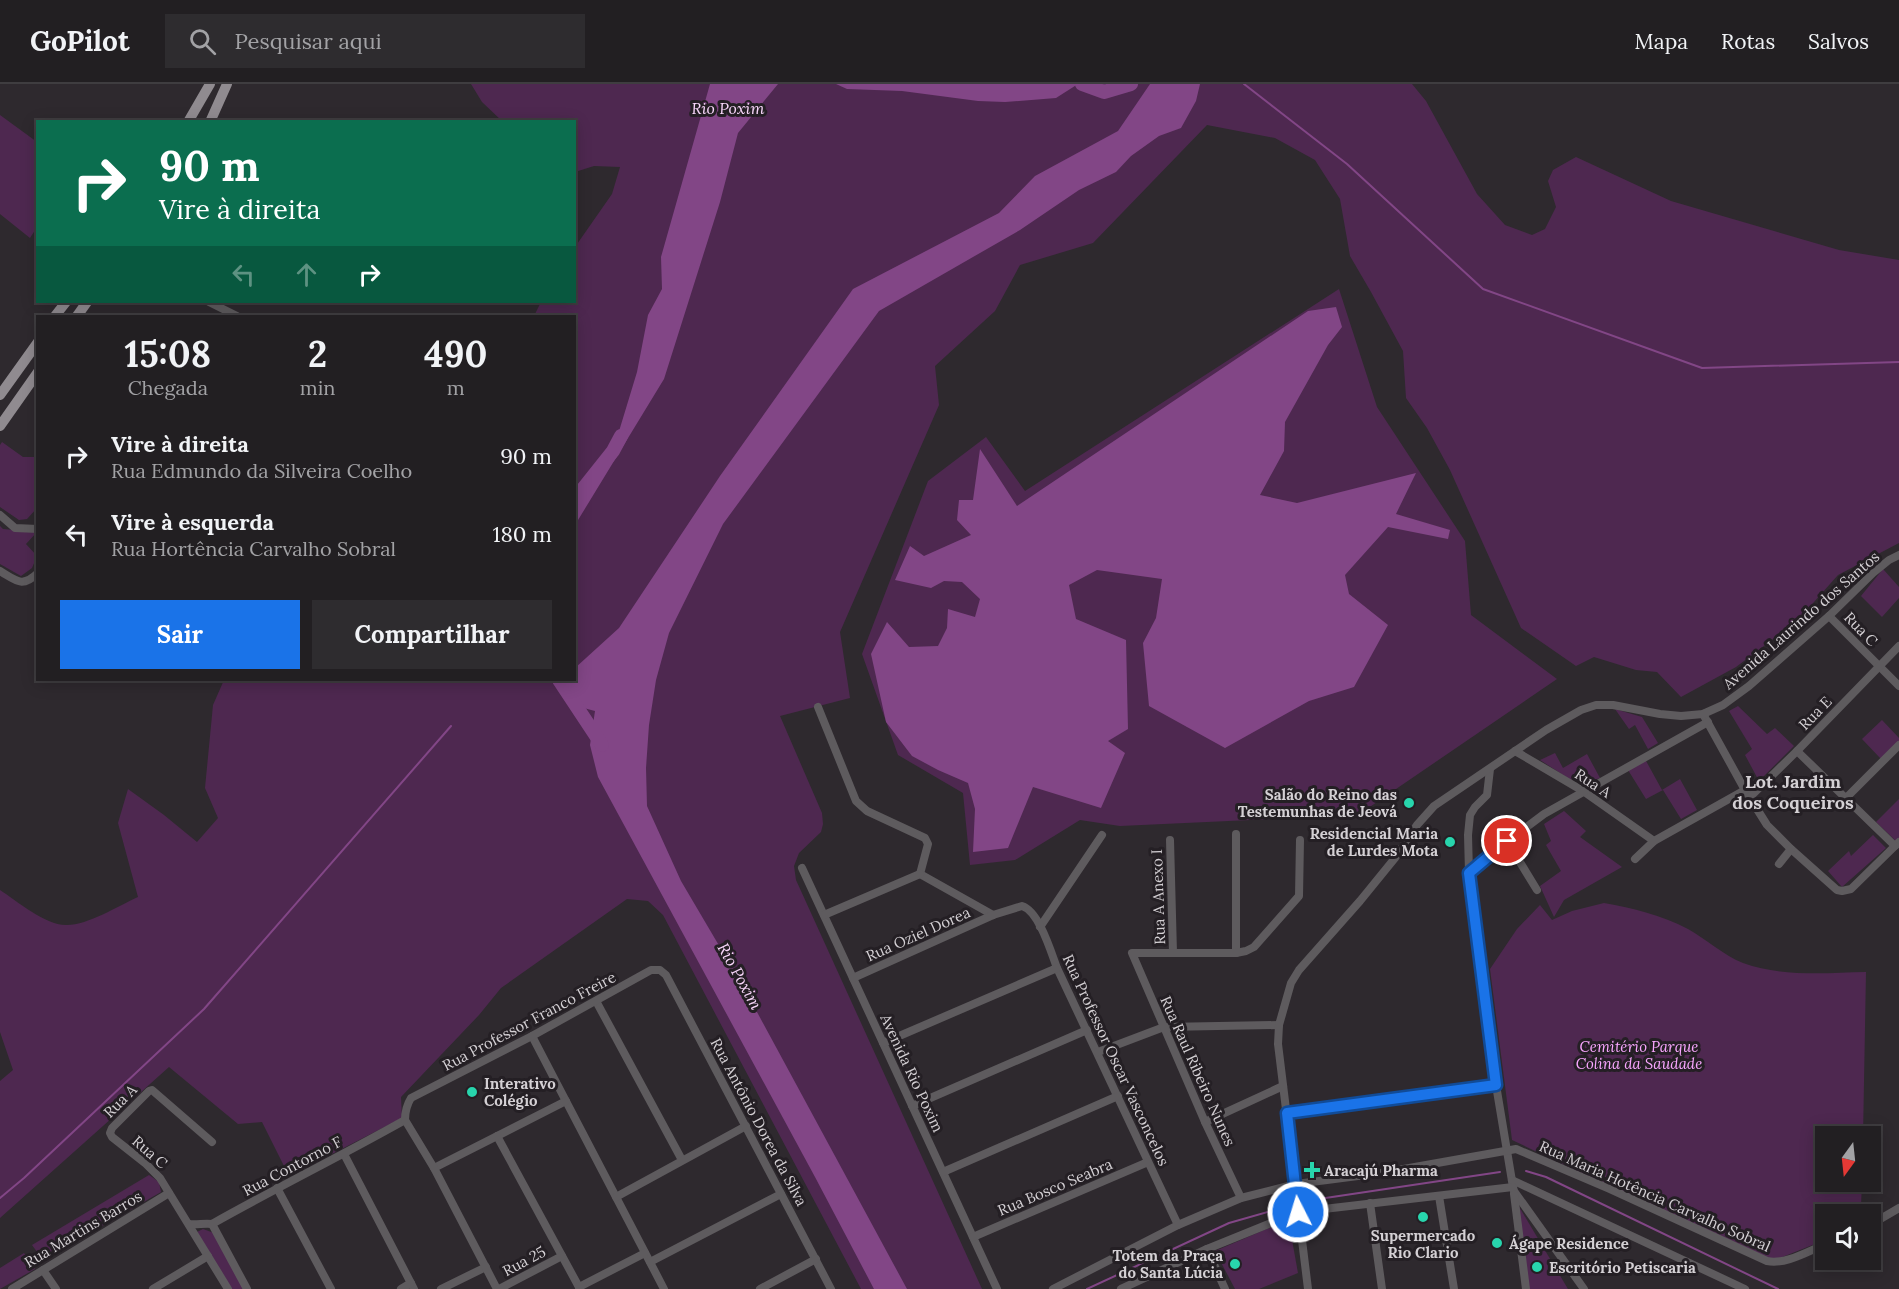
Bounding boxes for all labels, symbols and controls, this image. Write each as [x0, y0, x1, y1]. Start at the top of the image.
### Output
search box [165, 14, 585, 68]
text: GoPilot [30, 23, 129, 59]
icon: search [186, 25, 219, 58]
text: Pesquisar aqui [234, 27, 382, 55]
text: Mapa [1635, 28, 1688, 55]
text: Rotas [1721, 28, 1775, 55]
text: Salvos [1808, 28, 1869, 55]
water label: Rio Poxim [691, 98, 765, 118]
text: 90 m [159, 139, 260, 193]
icon: right [60, 144, 138, 222]
text: Vire à direita [159, 192, 320, 226]
icon: left [227, 258, 260, 291]
icon: ahead [290, 258, 323, 291]
icon: right [353, 258, 386, 291]
text: 15:08 [125, 331, 211, 377]
text: 2 [308, 331, 327, 377]
text: 490 [424, 331, 487, 377]
text: Chegada [128, 375, 208, 400]
text: min [300, 375, 335, 400]
text: m [447, 375, 465, 400]
text: Vire à direita [111, 430, 249, 458]
icon: right [60, 440, 93, 473]
text: 90 m [500, 442, 552, 470]
text: Rua Edmundo da Silveira Coelho [111, 458, 412, 483]
text: Vire à esquerda [111, 508, 274, 536]
icon: left [60, 518, 93, 551]
text: 180 m [493, 520, 552, 548]
text: Rua Hortência Carvalho Sobral [111, 536, 396, 561]
street label: Avenida Laurindo dos Santos [1718, 547, 1883, 694]
button: Sair [60, 600, 300, 669]
button: Compartilhar [312, 600, 552, 669]
street label: Rua C [1840, 608, 1882, 651]
street label: Rua E [1794, 692, 1836, 734]
street label: Rua A [1571, 764, 1615, 802]
district label: Lot. Jardim dos Coqueiros [1732, 770, 1854, 814]
place label: Salão do Reino das Testemunhas de Jeová [1238, 785, 1397, 821]
marker: Salão do Reino das Testemunhas de Jeová [1402, 796, 1416, 810]
pin [1481, 815, 1532, 866]
place label: Residencial Maria de Lurdes Mota [1310, 824, 1438, 860]
icon: arrive [1490, 824, 1523, 857]
marker: Residencial Maria de Lurdes Mota [1443, 835, 1457, 849]
street label: Rua A Anexo I [1147, 849, 1169, 945]
street label: Rua Oziel Dorea [863, 902, 973, 965]
water label: Rio Poxim [714, 939, 766, 1013]
street label: Rua Professor Oscar Vasconcelos [1059, 951, 1173, 1169]
street label: Rua Professor Franco Freire [439, 967, 619, 1075]
street label: Rua Raul Ribeiro Nunes [1156, 993, 1240, 1149]
street label: Avenida Rio Poxim [876, 1010, 948, 1135]
street label: Rua Antônio Dorea da Silva [707, 1035, 812, 1210]
park label: Cemitério Parque Colina da Saudade [1576, 1037, 1702, 1073]
place label: Interativo Colégio [484, 1074, 556, 1110]
street label: Rua A [99, 1080, 141, 1122]
marker: Interativo Colégio [465, 1085, 479, 1099]
north arrow [1815, 1126, 1881, 1192]
map controls [1815, 1126, 1881, 1270]
street label: Rua C [128, 1132, 172, 1173]
street label: Rua Contorno F [239, 1132, 345, 1200]
street label: Rua Maria Hotência Carvalho Sobral [1536, 1136, 1774, 1256]
street label: Rua Bosco Seabra [995, 1154, 1116, 1220]
place label: Aracajú Pharma [1324, 1161, 1438, 1180]
marker: Aracajú Pharma [1305, 1163, 1319, 1177]
position arrow [1266, 1180, 1330, 1244]
street label: Rua Martins Barros [21, 1186, 145, 1272]
button: sound [1815, 1204, 1881, 1270]
marker: Supermercado Rio Clario [1416, 1210, 1430, 1224]
place label: Supermercado Rio Clario [1371, 1226, 1476, 1262]
place label: Ágape Residence [1509, 1234, 1629, 1253]
marker: Ágape Residence [1490, 1236, 1504, 1250]
street label: Rua 25 [499, 1242, 549, 1280]
place label: Totem da Praça do Santa Lúcia [1113, 1246, 1223, 1282]
marker: Totem da Praça do Santa Lúcia [1228, 1257, 1242, 1271]
place label: Escritório Petiscaria [1549, 1258, 1696, 1277]
marker: Escritório Petiscaria [1530, 1260, 1544, 1274]

